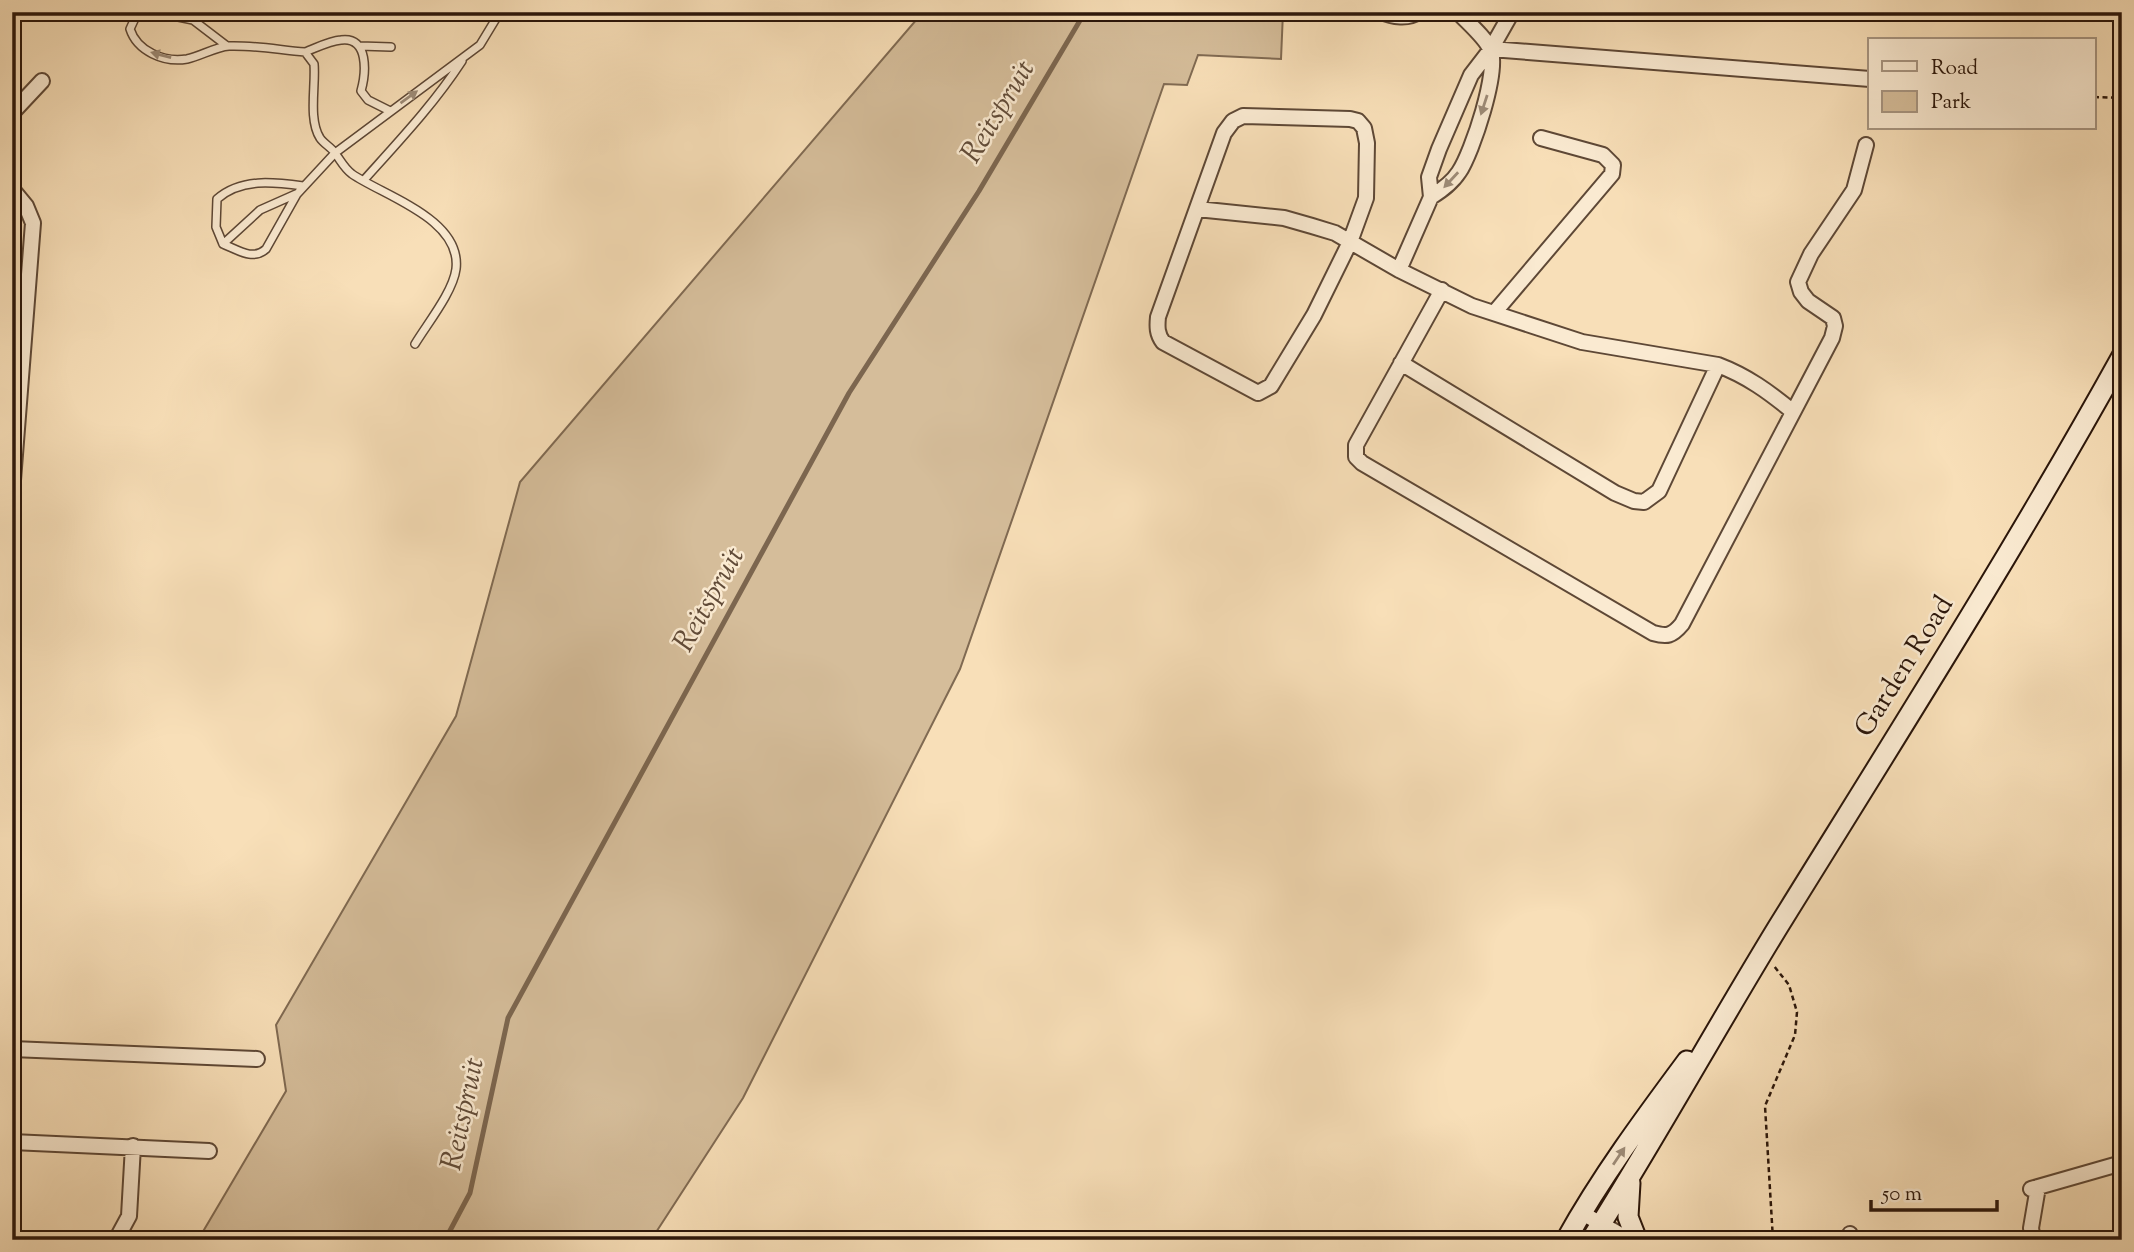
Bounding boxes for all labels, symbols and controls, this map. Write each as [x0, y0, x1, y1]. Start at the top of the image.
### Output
legend [1868, 38, 2096, 130]
one-way arrow [150, 49, 172, 60]
water label: Reitspruit [951, 52, 1047, 172]
text: Road [1931, 54, 1978, 84]
text: Park [1931, 88, 1972, 118]
one-way arrow [400, 90, 418, 104]
one-way arrow [1478, 94, 1489, 115]
one-way arrow [1444, 171, 1460, 188]
water label: Reitspruit [664, 540, 756, 660]
street label: Garden Road [1846, 588, 1964, 745]
water label: Reitspruit [431, 1054, 497, 1174]
one-way arrow [1612, 1147, 1626, 1165]
scale bar [1871, 1168, 1997, 1212]
text: 50 m [1881, 1180, 1922, 1210]

